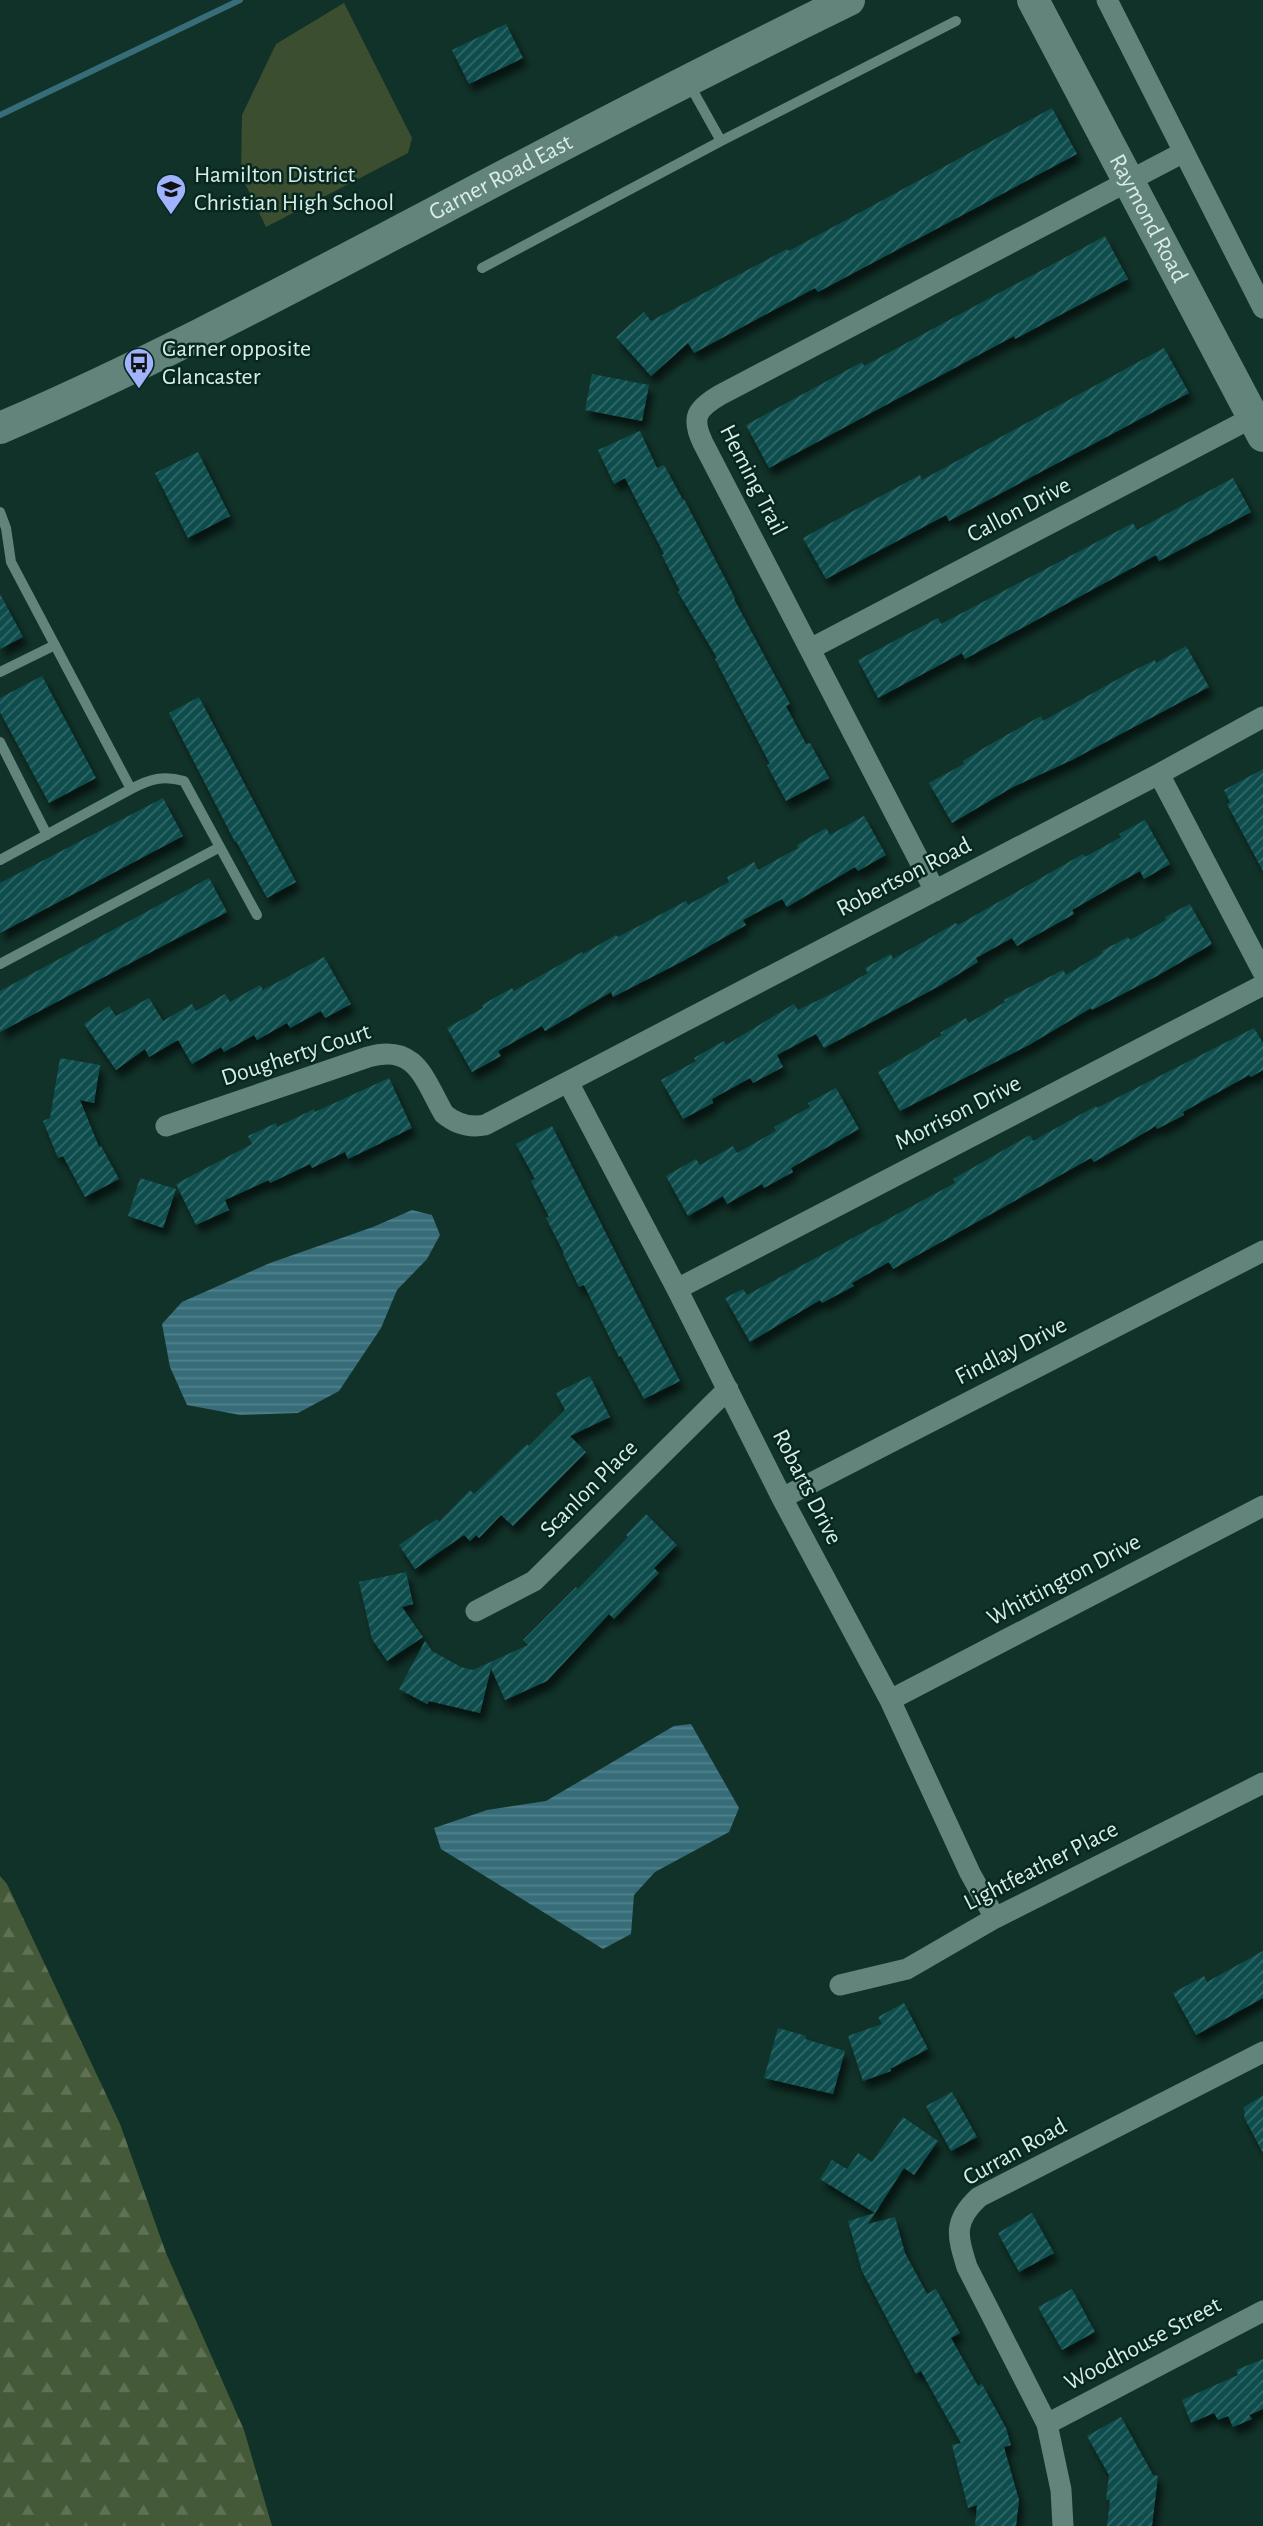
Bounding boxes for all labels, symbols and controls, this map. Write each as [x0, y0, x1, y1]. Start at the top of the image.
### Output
street label: Garner Road East [425, 130, 577, 225]
street label: Raymond Road [1105, 150, 1192, 287]
place label: Hamilton District Christian High School [194, 163, 394, 215]
school or university icon: Hamilton District Christian High School [154, 172, 188, 216]
place label: Garner opposite Glancaster [162, 337, 311, 389]
bus stop icon: Garner opposite Glancaster [122, 346, 156, 390]
street label: Heming Trail [715, 421, 791, 539]
street label: Callon Drive [963, 473, 1075, 547]
street label: Robertson Road [833, 833, 975, 921]
street label: Dougherty Court [218, 1019, 374, 1090]
street label: Morrison Drive [891, 1071, 1025, 1155]
street label: Findlay Drive [951, 1313, 1071, 1389]
street label: Robarts Drive [768, 1426, 846, 1548]
street label: Scanlon Place [536, 1436, 642, 1542]
street label: Whittington Drive [983, 1530, 1145, 1630]
street label: Lightfeather Place [960, 1817, 1122, 1915]
street label: Curran Road [959, 2114, 1071, 2190]
street label: Woodhouse Street [1061, 2293, 1225, 2395]

